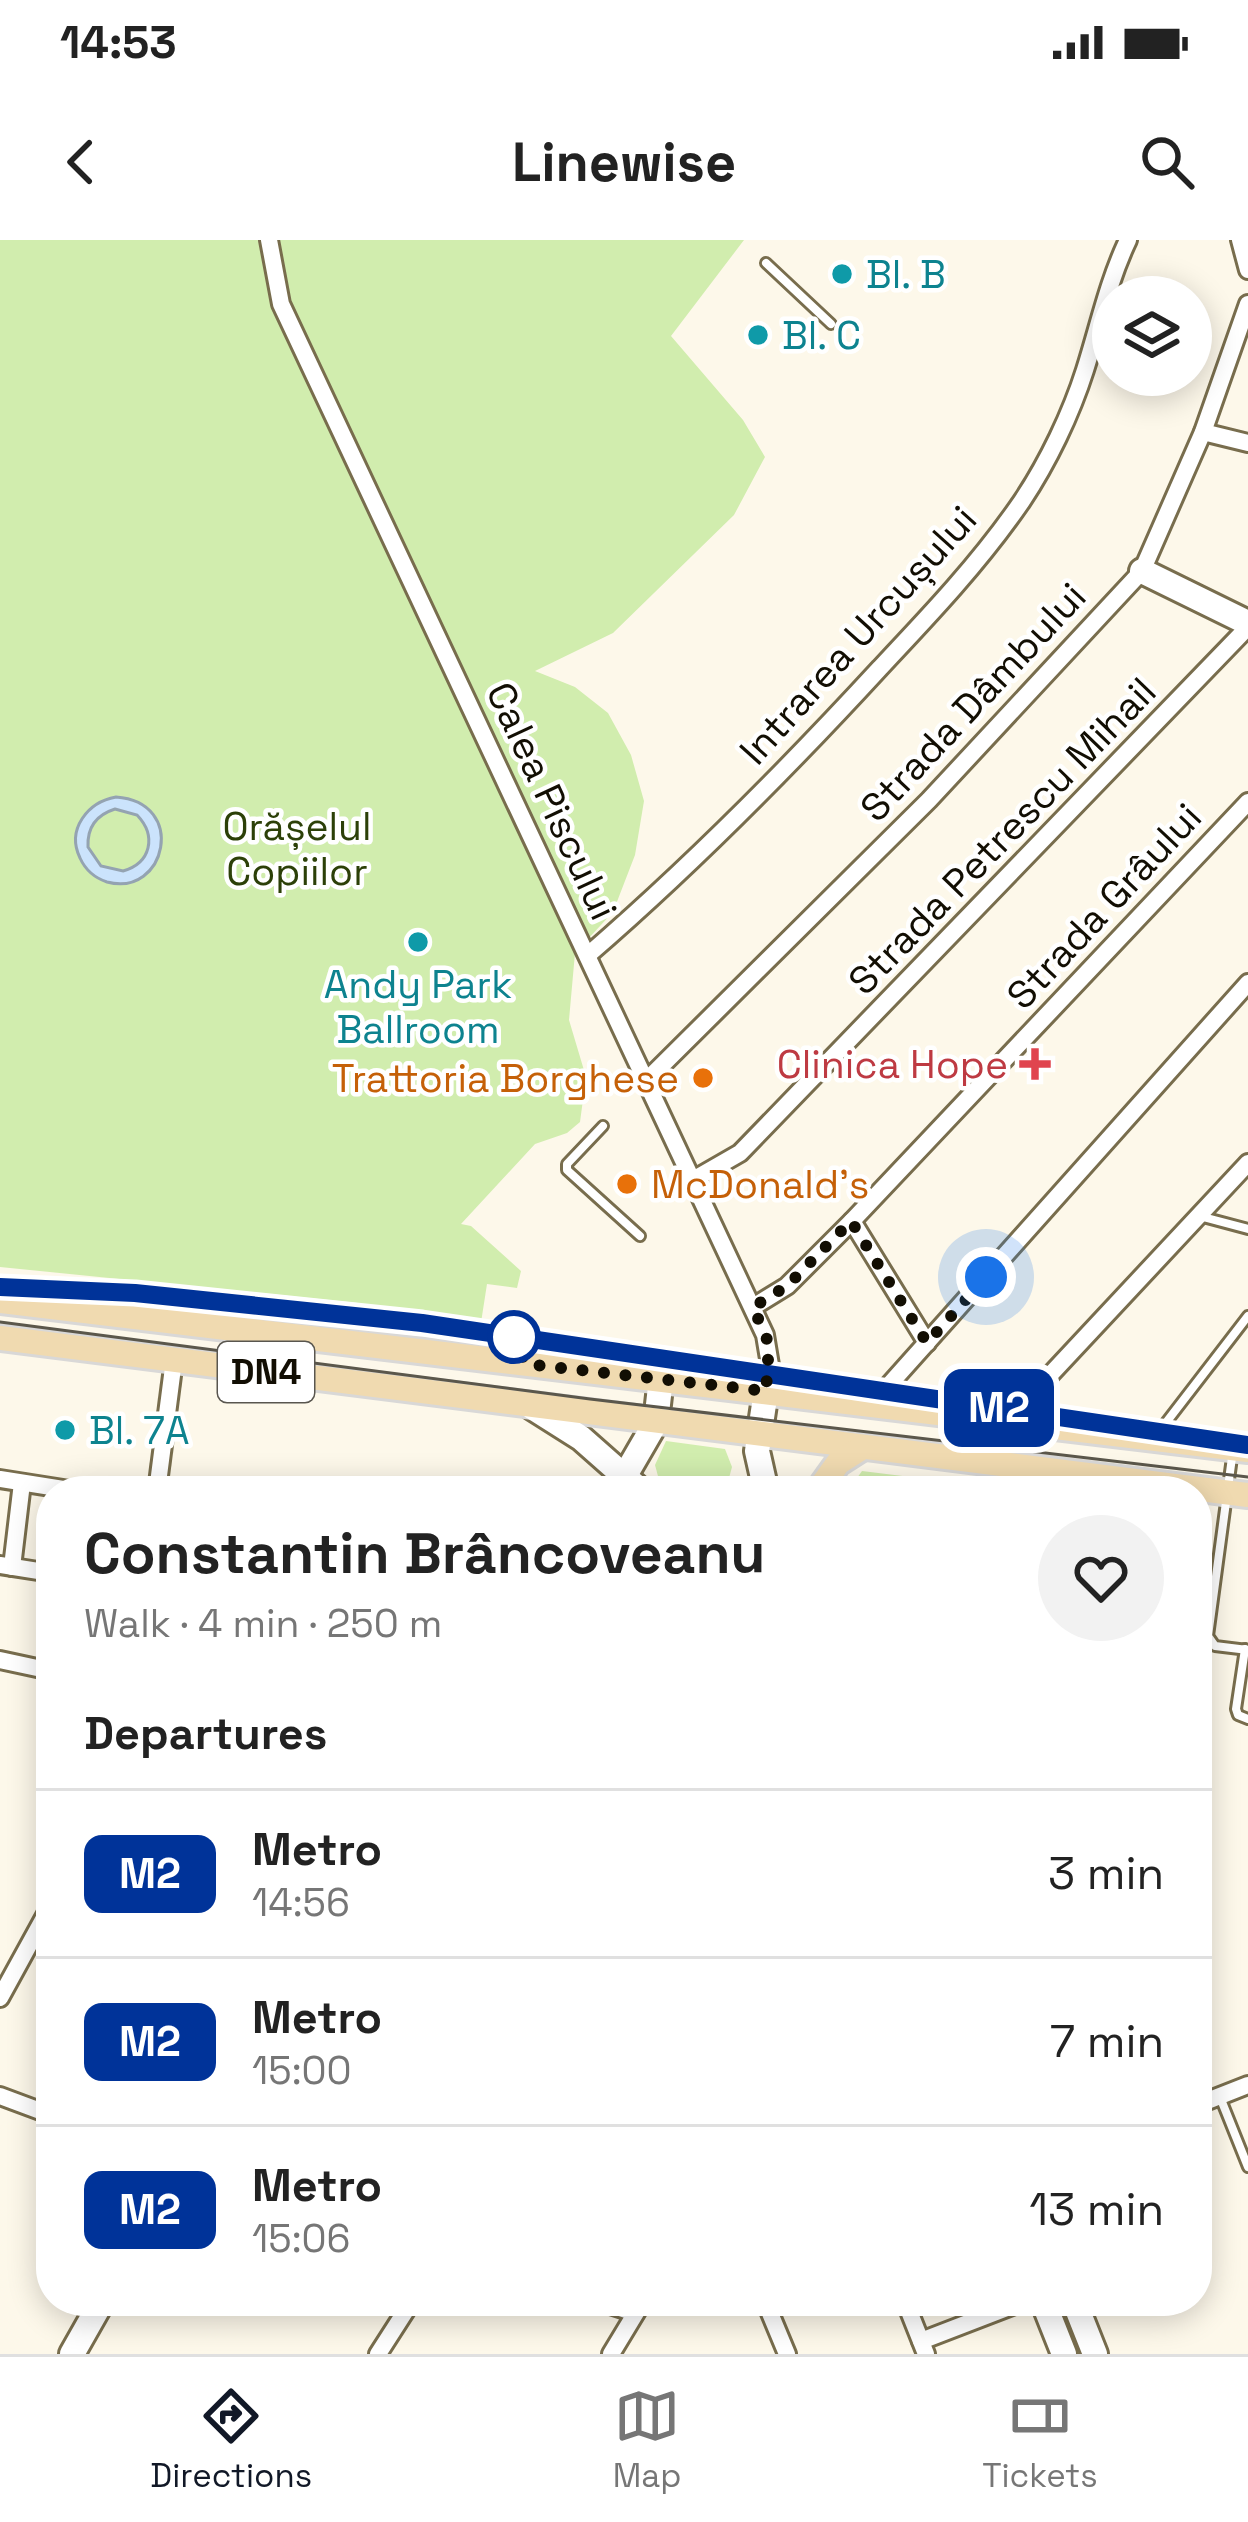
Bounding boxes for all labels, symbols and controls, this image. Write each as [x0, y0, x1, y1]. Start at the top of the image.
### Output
text: 14:53 [60, 14, 177, 71]
text: Linewise [512, 128, 736, 197]
icon: back [48, 129, 114, 195]
icon: search [1134, 129, 1200, 195]
place label: Bl. B [866, 250, 946, 299]
marker: Bl. B [829, 261, 855, 287]
map controls [1092, 276, 1212, 396]
button: layers [1092, 276, 1212, 396]
place label: Bl. C [782, 311, 861, 360]
marker: Bl. C [745, 322, 771, 348]
street label: Intrarea Urcușului [729, 495, 987, 775]
street label: Strada Dâmbului [850, 572, 1096, 832]
street label: Strada Petrescu Mihail [838, 667, 1166, 1005]
street label: Calea Piscului [476, 675, 628, 927]
street label: Strada Grâului [996, 793, 1212, 1019]
park label: Orășelul Copiilor [222, 802, 372, 896]
marker: Andy Park Ballroom [405, 929, 431, 955]
place label: Andy Park Ballroom [324, 960, 512, 1054]
place label: Clinica Hope [777, 1040, 1008, 1089]
marker: Clinica Hope [1019, 1048, 1051, 1080]
place label: Trattoria Borghese [332, 1054, 679, 1103]
marker: Trattoria Borghese [690, 1065, 716, 1091]
place label: McDonald's [651, 1160, 869, 1209]
marker: McDonald's [614, 1171, 640, 1197]
your location [956, 1247, 1016, 1307]
unlabelled marker [489, 1312, 539, 1362]
road number: DN4 [218, 1342, 314, 1402]
line badge: M2 [945, 1369, 1053, 1447]
text: M2 [968, 1381, 1030, 1434]
place label: Bl. 7A [89, 1406, 190, 1455]
marker: Bl. 7A [52, 1417, 78, 1443]
button: heart [1038, 1515, 1164, 1641]
text: Constantin Brâncoveanu [84, 1517, 765, 1590]
text: Walk · 4 min · 250 m [84, 1599, 442, 1648]
text: Departures [84, 1705, 327, 1762]
text: Metro [252, 1821, 382, 1878]
text: 3 min [1048, 1845, 1164, 1902]
text: M2 [119, 1847, 181, 1900]
text: 14:56 [252, 1878, 350, 1927]
text: Metro [252, 1989, 382, 2046]
text: 7 min [1050, 2013, 1164, 2070]
text: M2 [119, 2015, 181, 2068]
text: 15:00 [252, 2046, 352, 2095]
text: Metro [252, 2157, 382, 2214]
text: 13 min [1029, 2181, 1164, 2238]
text: M2 [119, 2183, 181, 2236]
text: 15:06 [252, 2214, 350, 2263]
tab: Directions [150, 2383, 312, 2497]
tab: Map [613, 2383, 682, 2497]
tab: Tickets [982, 2383, 1098, 2497]

